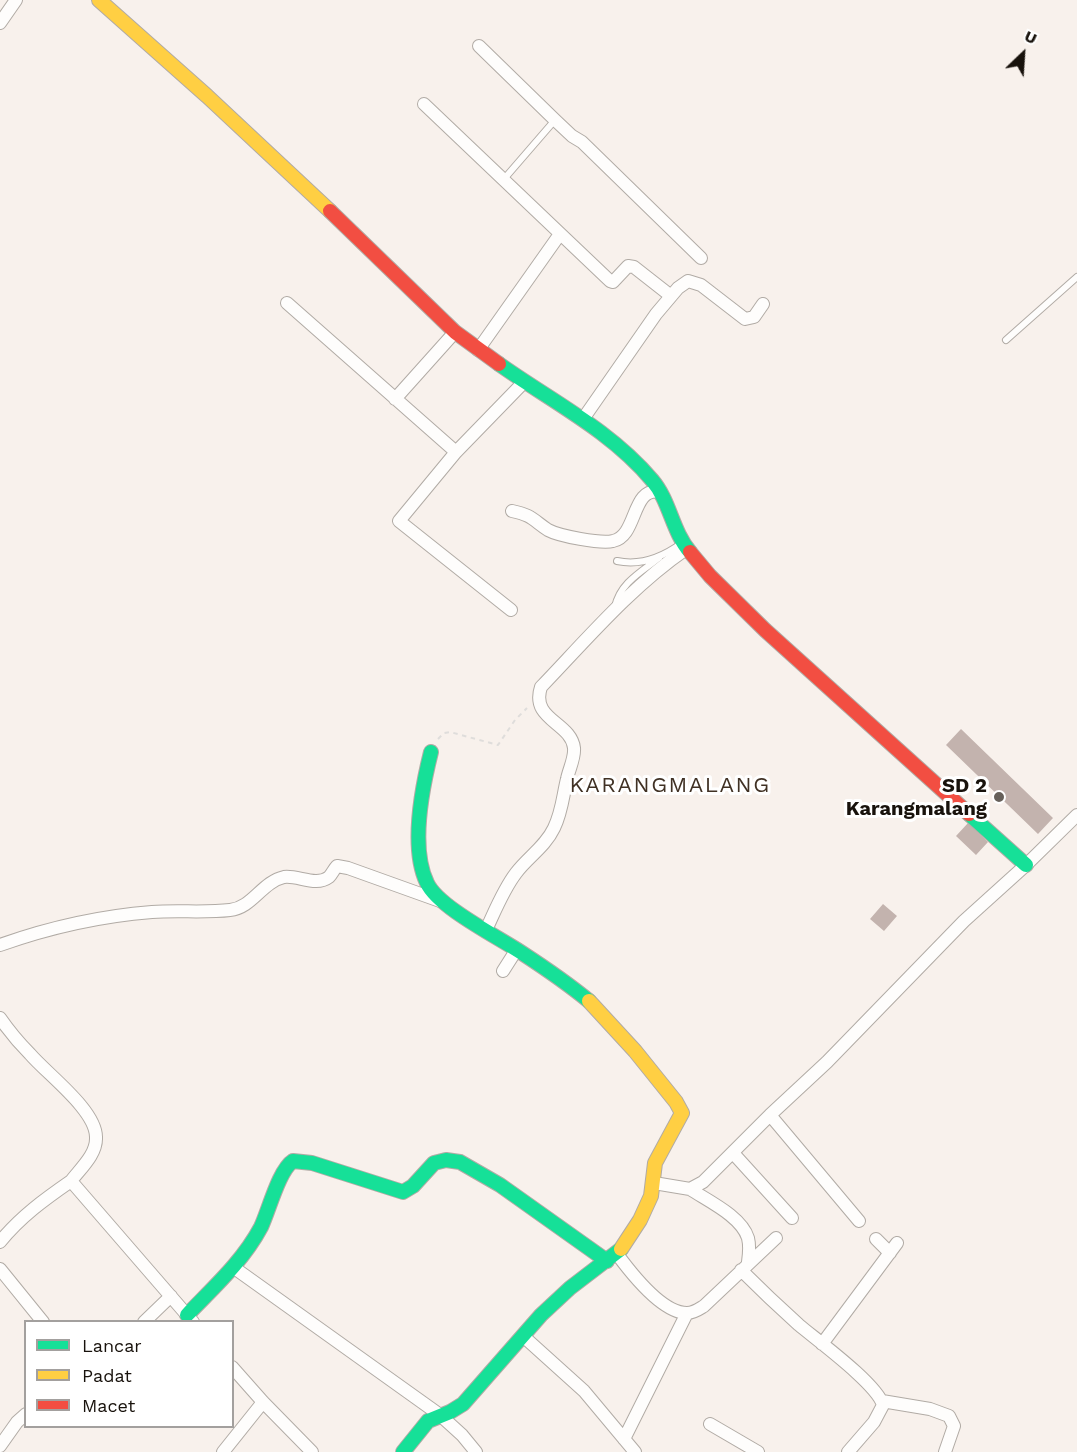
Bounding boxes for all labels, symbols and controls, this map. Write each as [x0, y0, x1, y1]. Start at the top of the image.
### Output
north arrow [993, 24, 1053, 84]
text: U [1022, 26, 1040, 48]
district label: KARANGMALANG [569, 773, 771, 799]
place label: SD 2 Karangmalang [846, 774, 987, 821]
marker: SD 2 Karangmalang [992, 790, 1006, 804]
legend [24, 1320, 234, 1428]
text: Lancar [82, 1335, 142, 1356]
text: Padat [82, 1365, 132, 1386]
text: Macet [82, 1395, 135, 1416]

